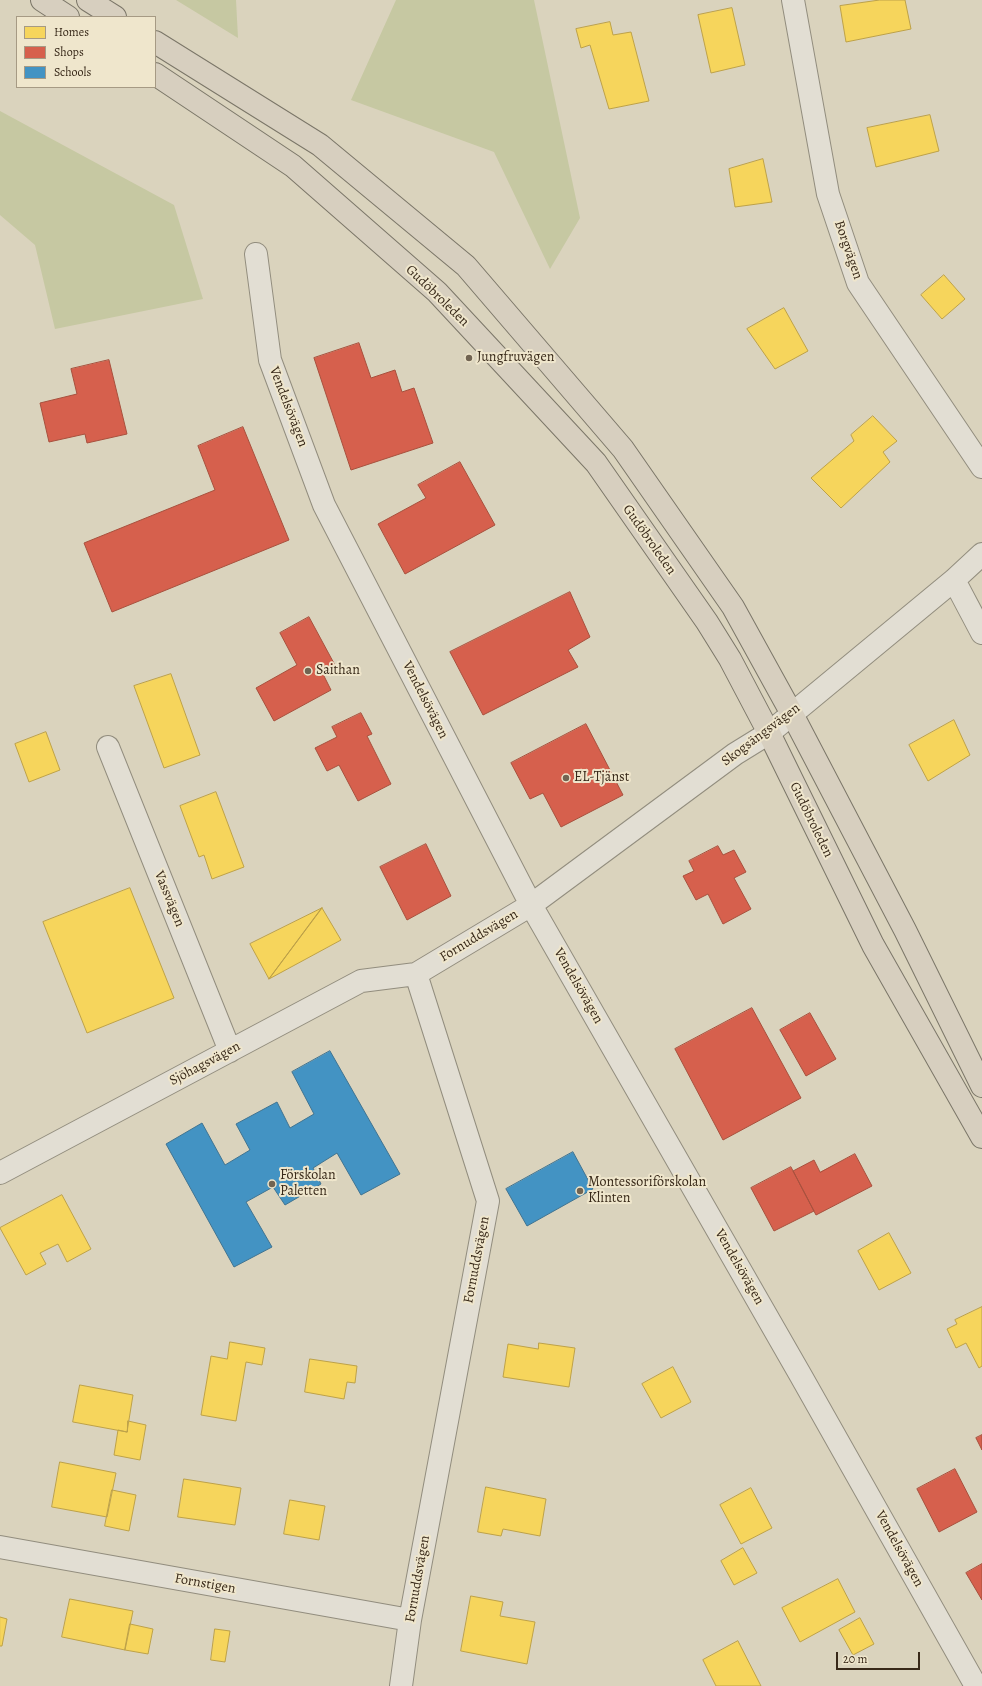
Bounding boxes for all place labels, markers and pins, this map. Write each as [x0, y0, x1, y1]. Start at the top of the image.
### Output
place label: Jungfruvägen [477, 350, 554, 366]
marker: Jungfruvägen [464, 353, 474, 363]
place label: Saithan [316, 663, 360, 679]
marker: Saithan [303, 666, 313, 676]
place label: EL-Tjänst [574, 770, 629, 786]
marker: EL-Tjänst [561, 773, 571, 783]
place label: Förskolan Paletten [280, 1168, 336, 1200]
place label: Montessoriförskolan Klinten [588, 1175, 706, 1208]
marker: Förskolan Paletten [267, 1179, 277, 1189]
marker: Montessoriförskolan Klinten [575, 1186, 585, 1196]

